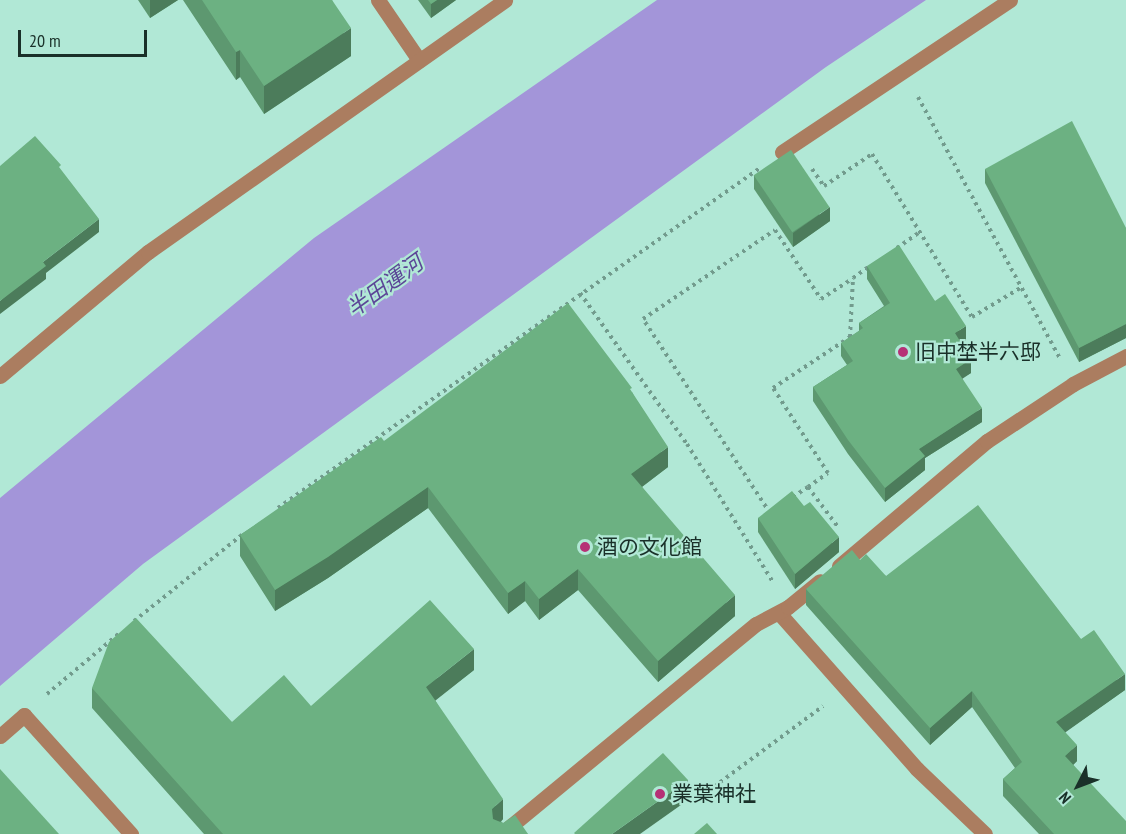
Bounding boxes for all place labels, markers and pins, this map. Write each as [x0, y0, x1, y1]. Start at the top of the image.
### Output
place label: 旧中埜半六邸 [915, 339, 1041, 365]
marker: 旧中埜半六邸 [896, 345, 910, 359]
place label: 酒の文化館 [597, 534, 702, 560]
marker: 酒の文化館 [578, 540, 592, 554]
place label: 業葉神社 [672, 781, 756, 807]
marker: 業葉神社 [653, 787, 667, 801]

